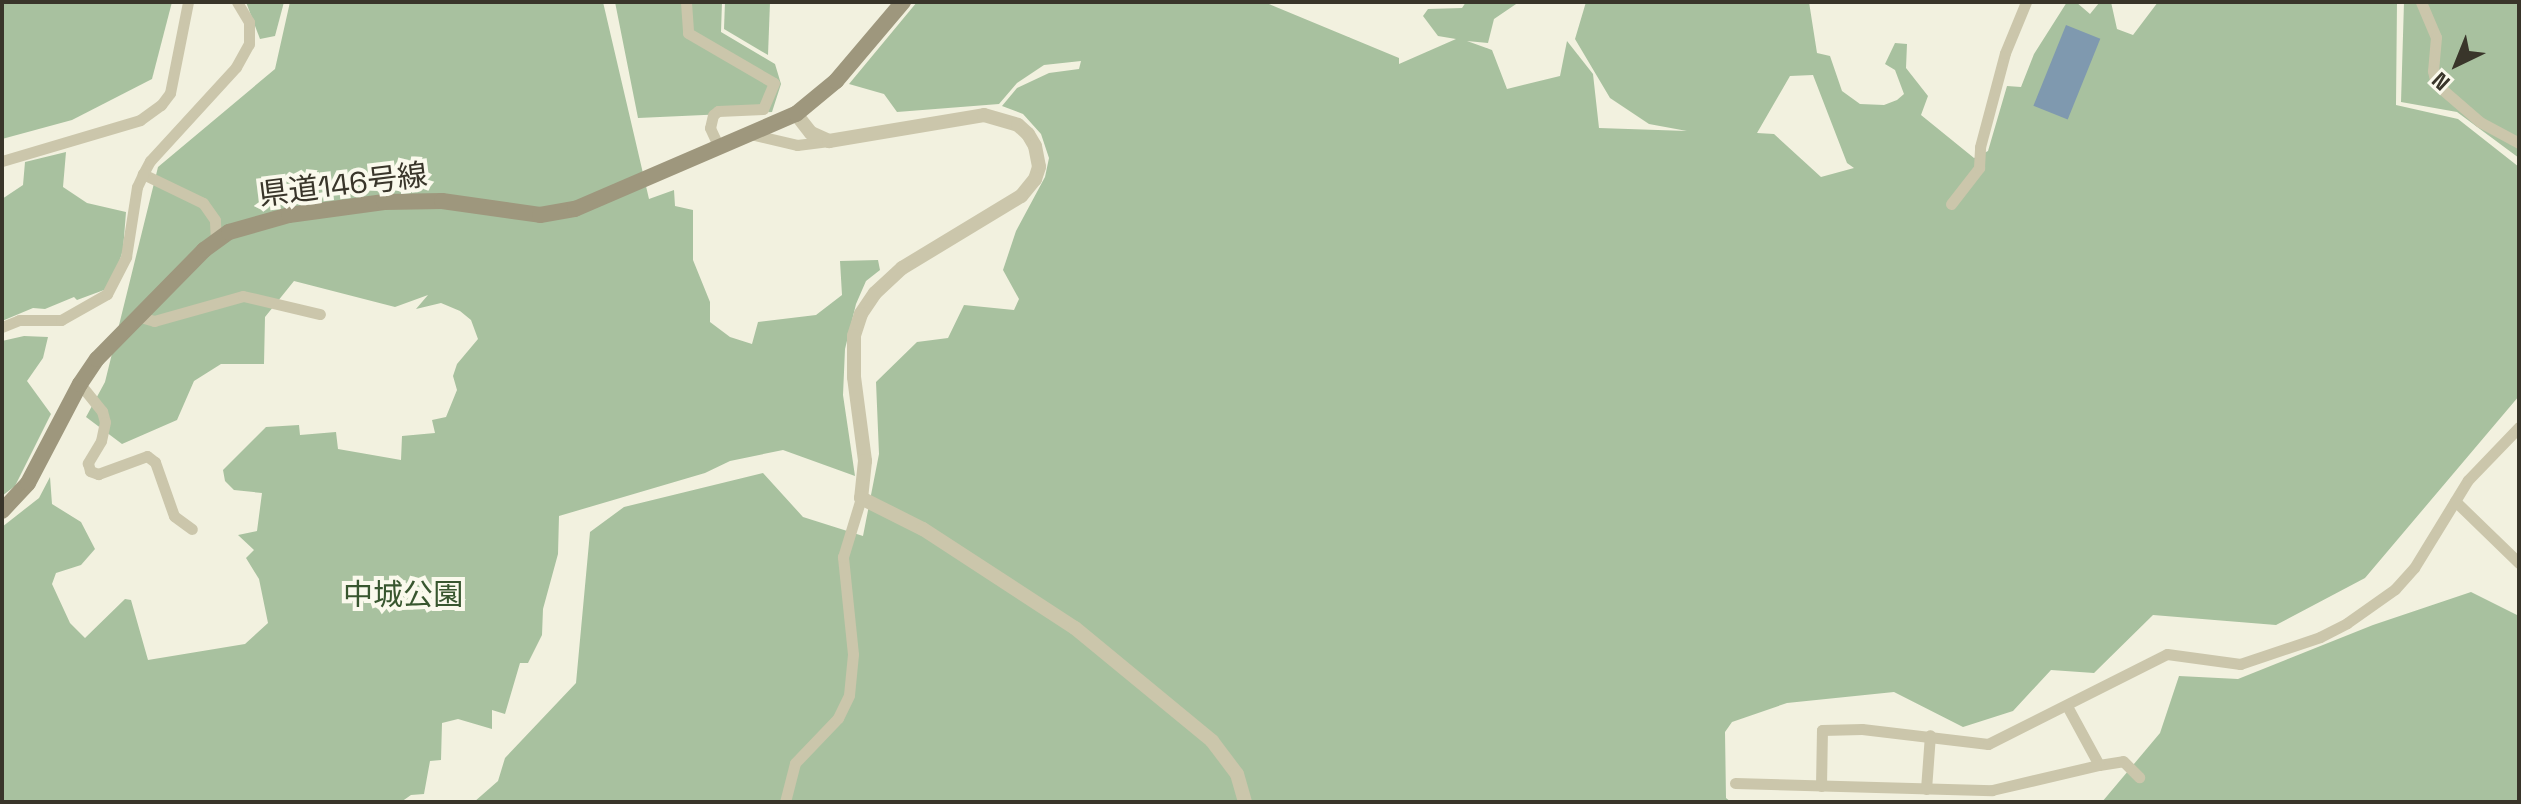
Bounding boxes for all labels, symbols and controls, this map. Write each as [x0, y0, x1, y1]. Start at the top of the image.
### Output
north arrow [2417, 24, 2497, 104]
text: N [2426, 66, 2456, 97]
street label: 県道146号線 [257, 157, 429, 213]
park label: 中城公園 [343, 577, 463, 613]

